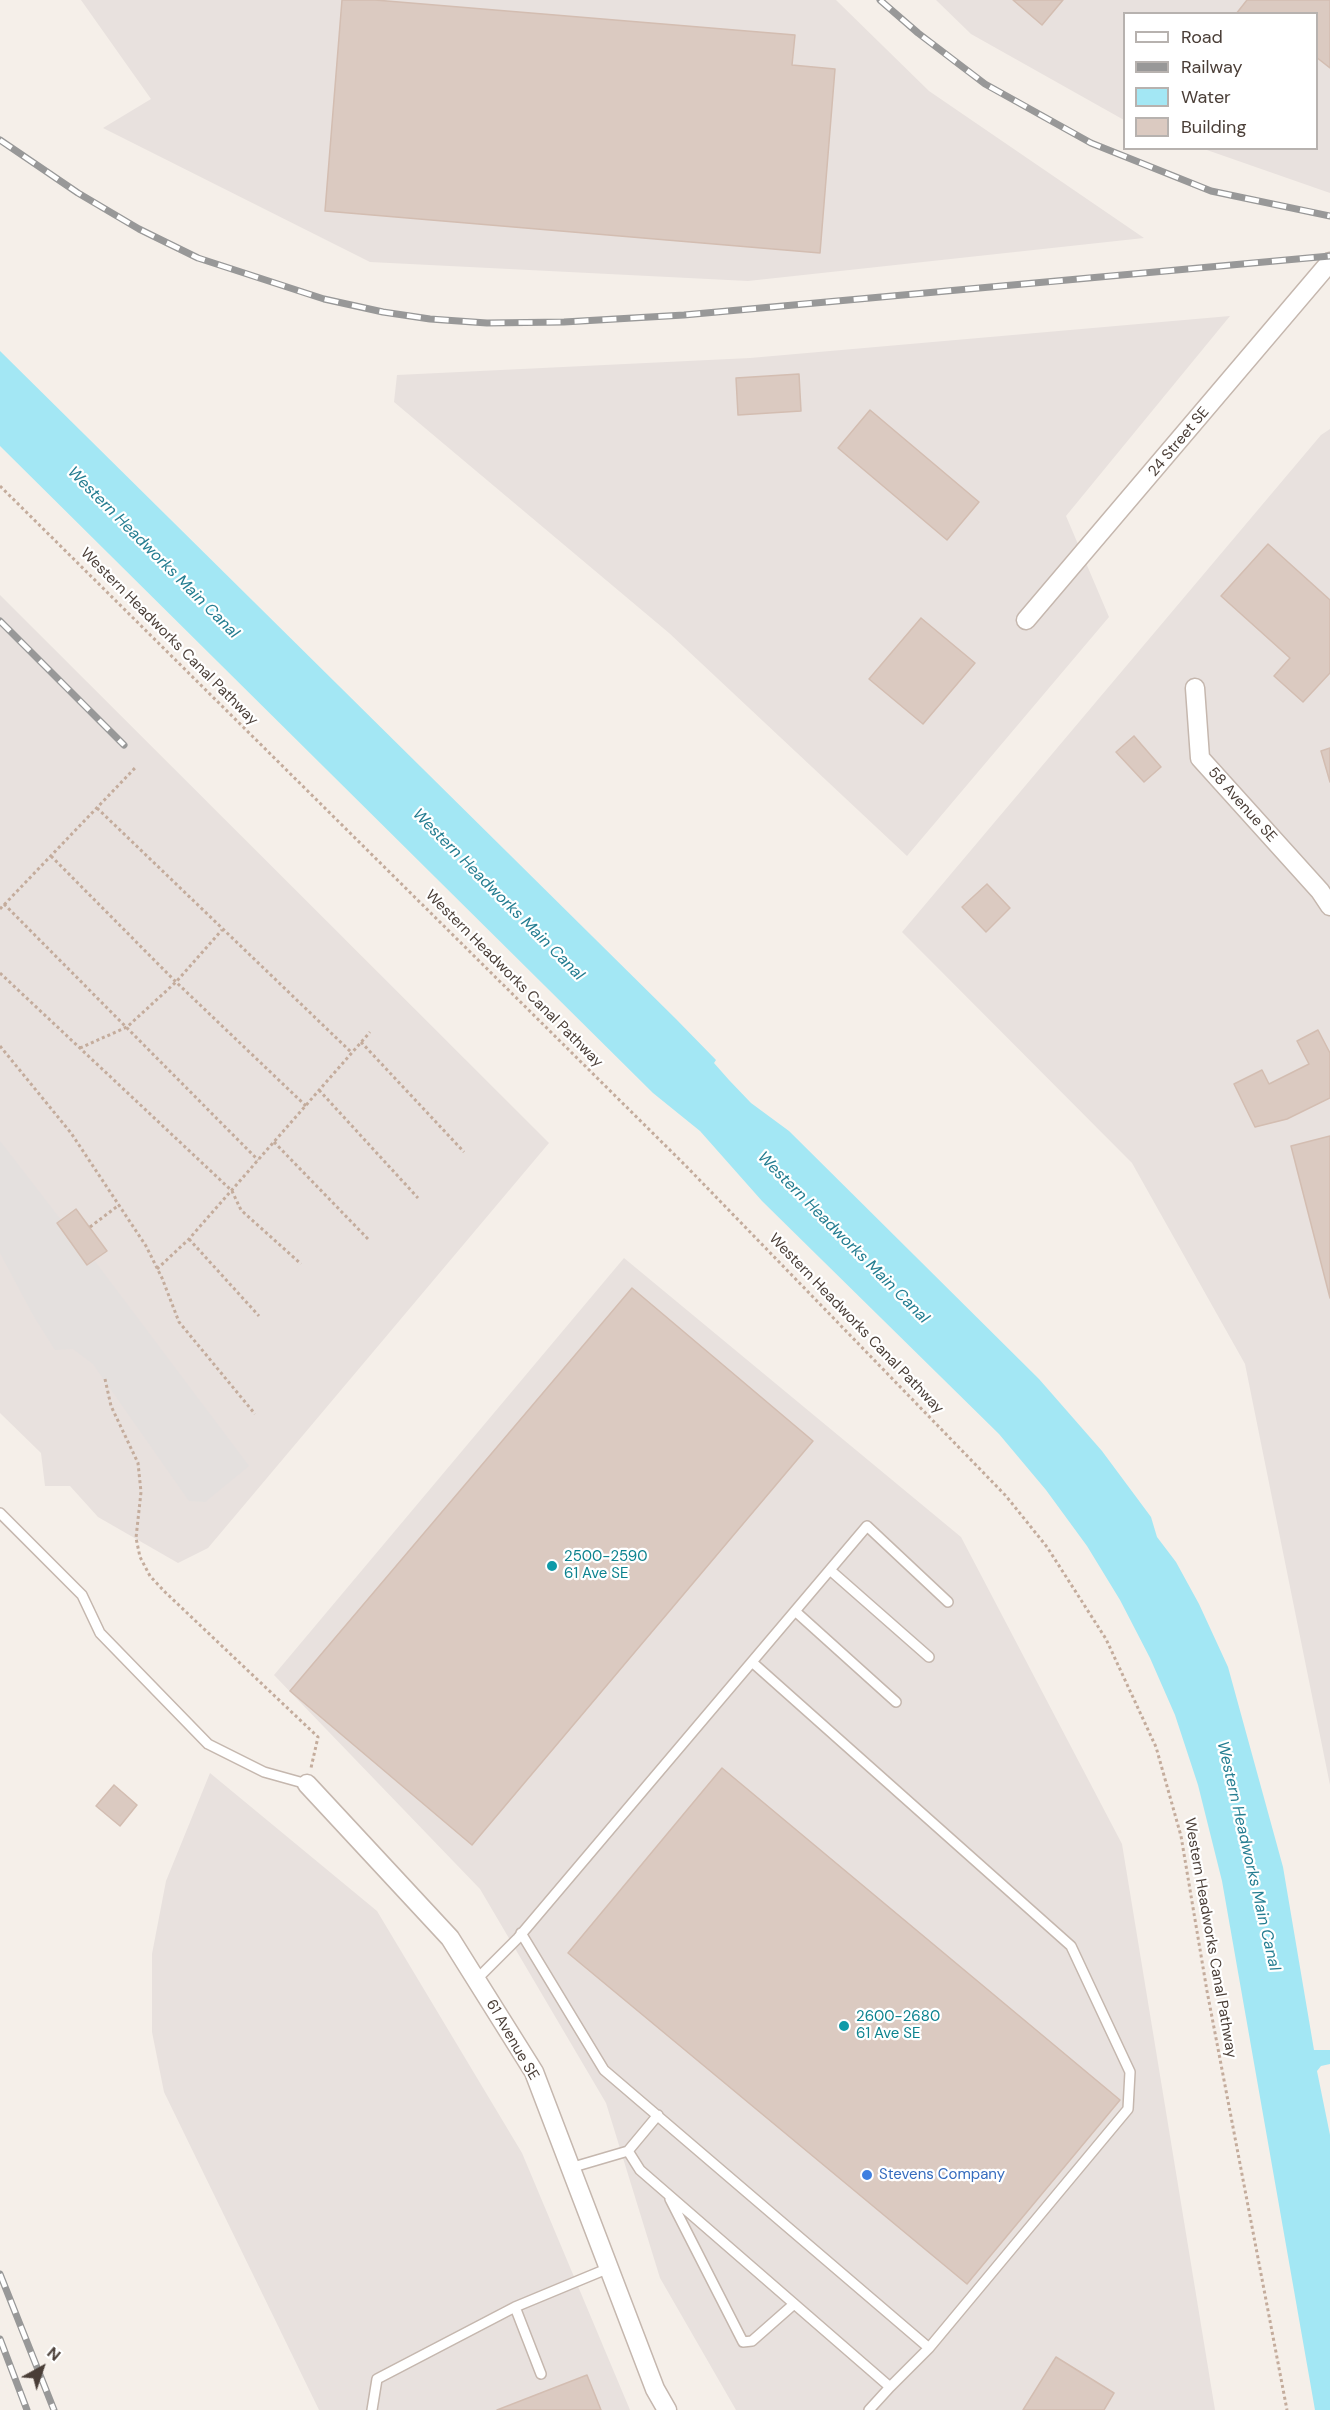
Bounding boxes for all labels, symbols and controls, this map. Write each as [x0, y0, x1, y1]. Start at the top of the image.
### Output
legend [1123, 12, 1318, 150]
text: Road [1181, 25, 1223, 49]
text: Railway [1181, 55, 1243, 79]
text: Water [1181, 85, 1231, 109]
text: Building [1181, 115, 1246, 139]
street label: 24 Street SE [1145, 404, 1213, 480]
water label: Western Headworks Main Canal [63, 463, 243, 643]
street label: Western Headworks Canal Pathway [76, 544, 262, 730]
street label: 58 Avenue SE [1204, 764, 1280, 846]
water label: Western Headworks Main Canal [408, 805, 588, 985]
street label: Western Headworks Canal Pathway [421, 886, 607, 1072]
water label: Western Headworks Main Canal [753, 1148, 933, 1328]
street label: Western Headworks Canal Pathway [765, 1230, 947, 1418]
place label: 2500-2590 61 Ave SE [564, 1548, 647, 1583]
marker: 2500-2590 61 Ave SE [545, 1559, 559, 1573]
water label: Western Headworks Main Canal [1212, 1739, 1284, 1973]
street label: Western Headworks Canal Pathway [1180, 1816, 1240, 2060]
street label: 61 Avenue SE [482, 1996, 542, 2084]
place label: 2600-2680 61 Ave SE [856, 2008, 940, 2043]
marker: 2600-2680 61 Ave SE [837, 2019, 851, 2033]
place label: Stevens Company [879, 2166, 1005, 2184]
marker: Stevens Company [860, 2168, 874, 2182]
north arrow [12, 2338, 72, 2398]
text: N [43, 2342, 65, 2366]

